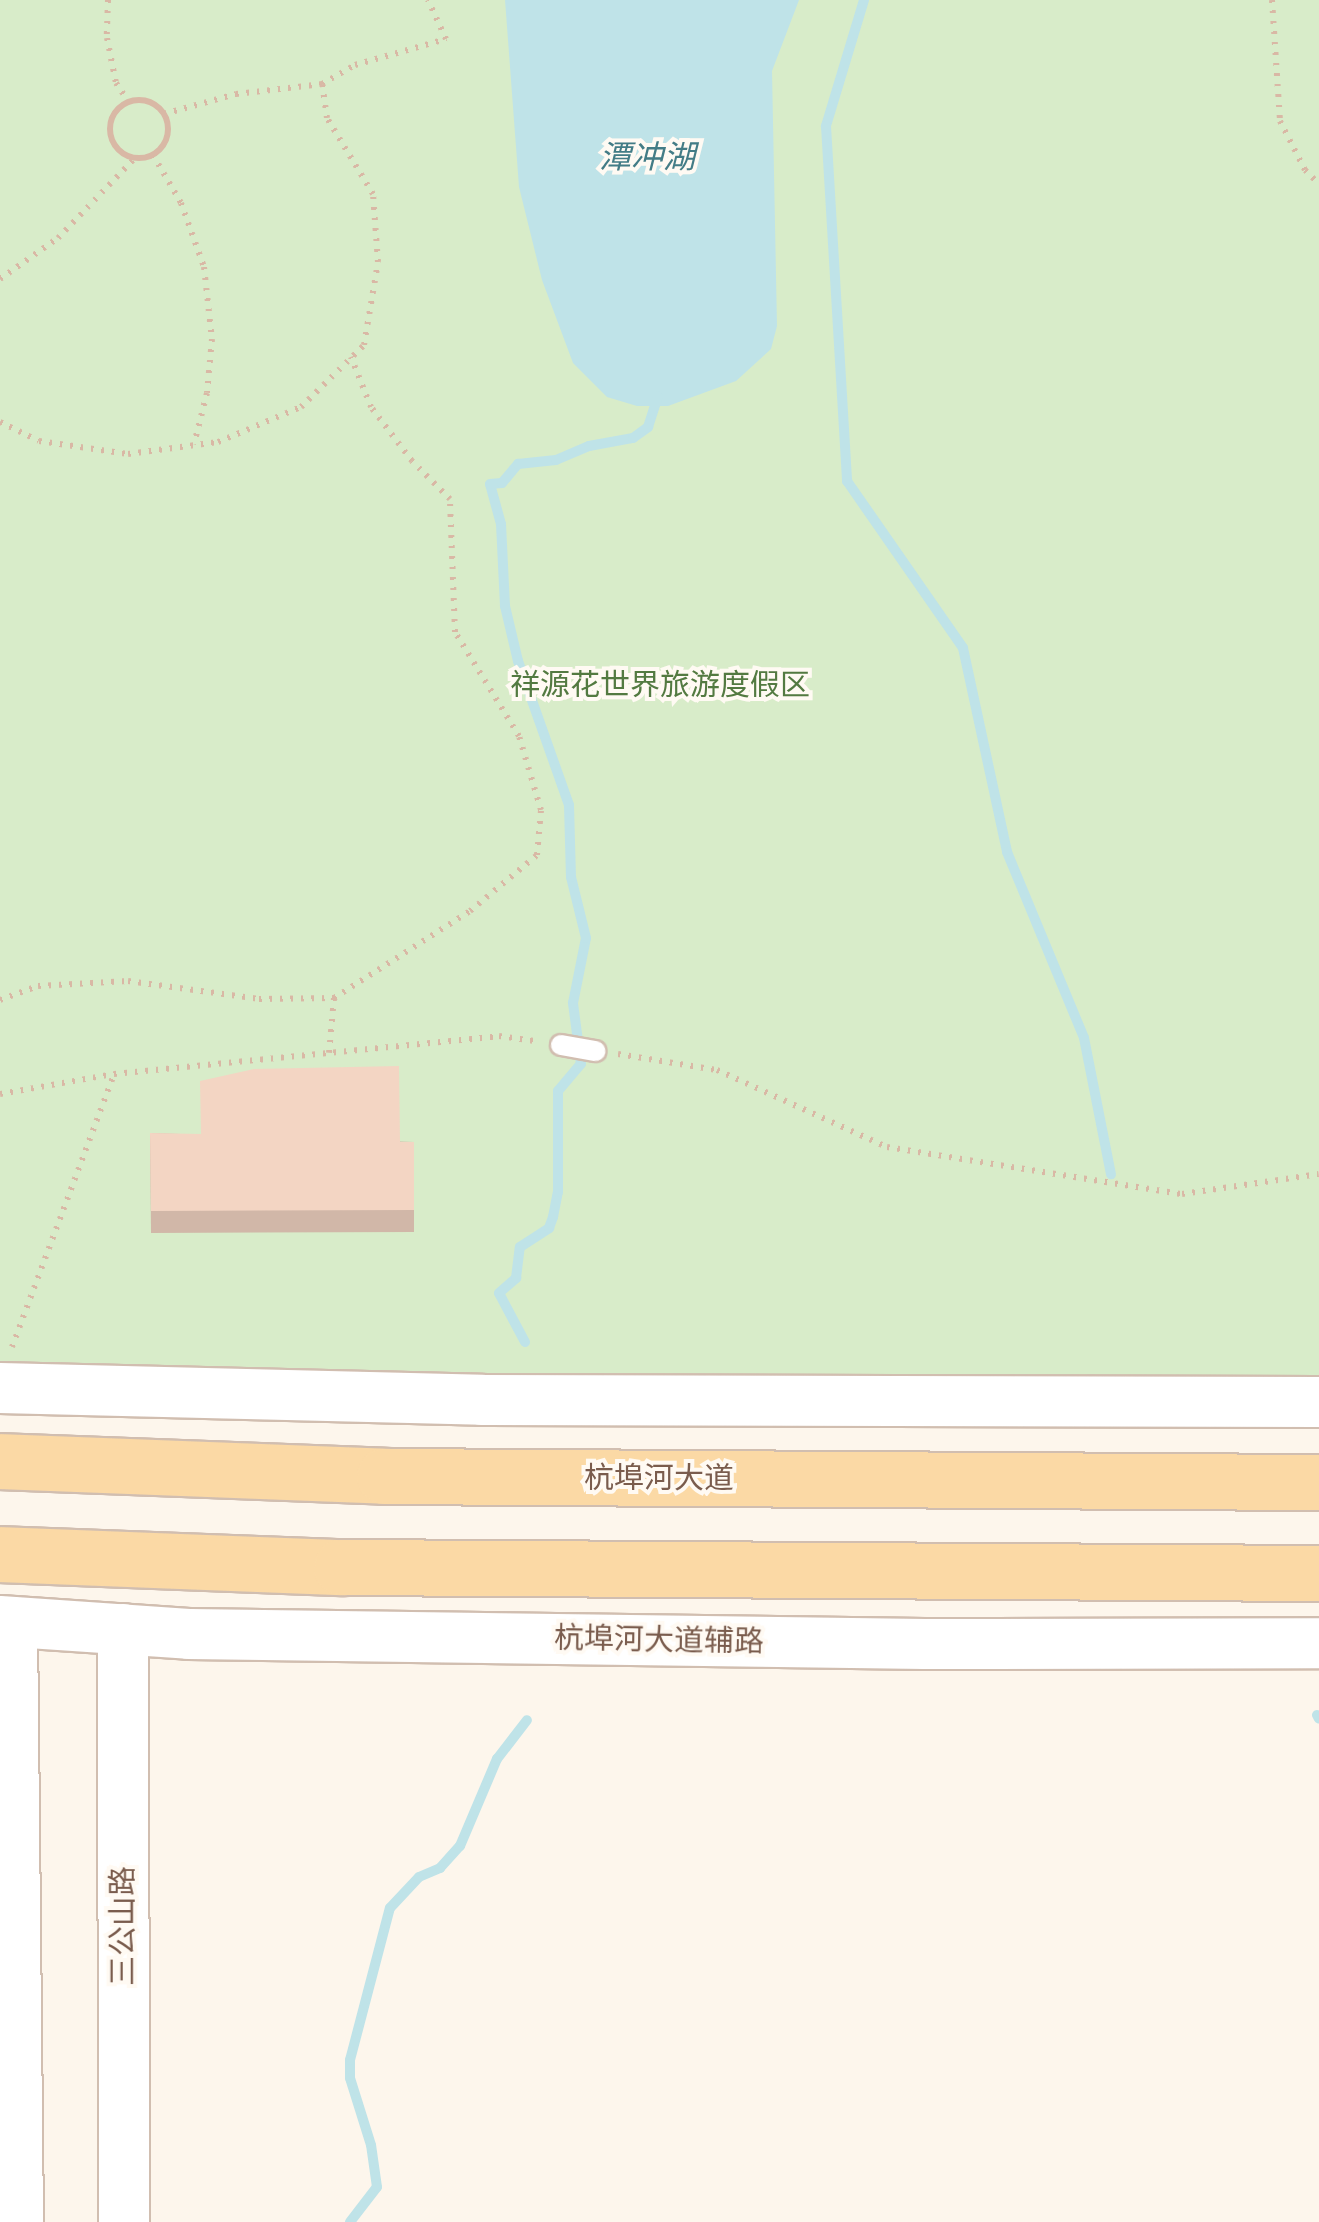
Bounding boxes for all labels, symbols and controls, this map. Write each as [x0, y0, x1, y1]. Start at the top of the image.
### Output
water label: 潭冲湖 [599, 138, 695, 176]
park label: 祥源花世界旅游度假区 [510, 667, 810, 703]
street label: 杭埠河大道 [584, 1460, 734, 1496]
street label: 杭埠河大道辅路 [554, 1620, 764, 1660]
street label: 三公山路 [105, 1866, 141, 1986]

